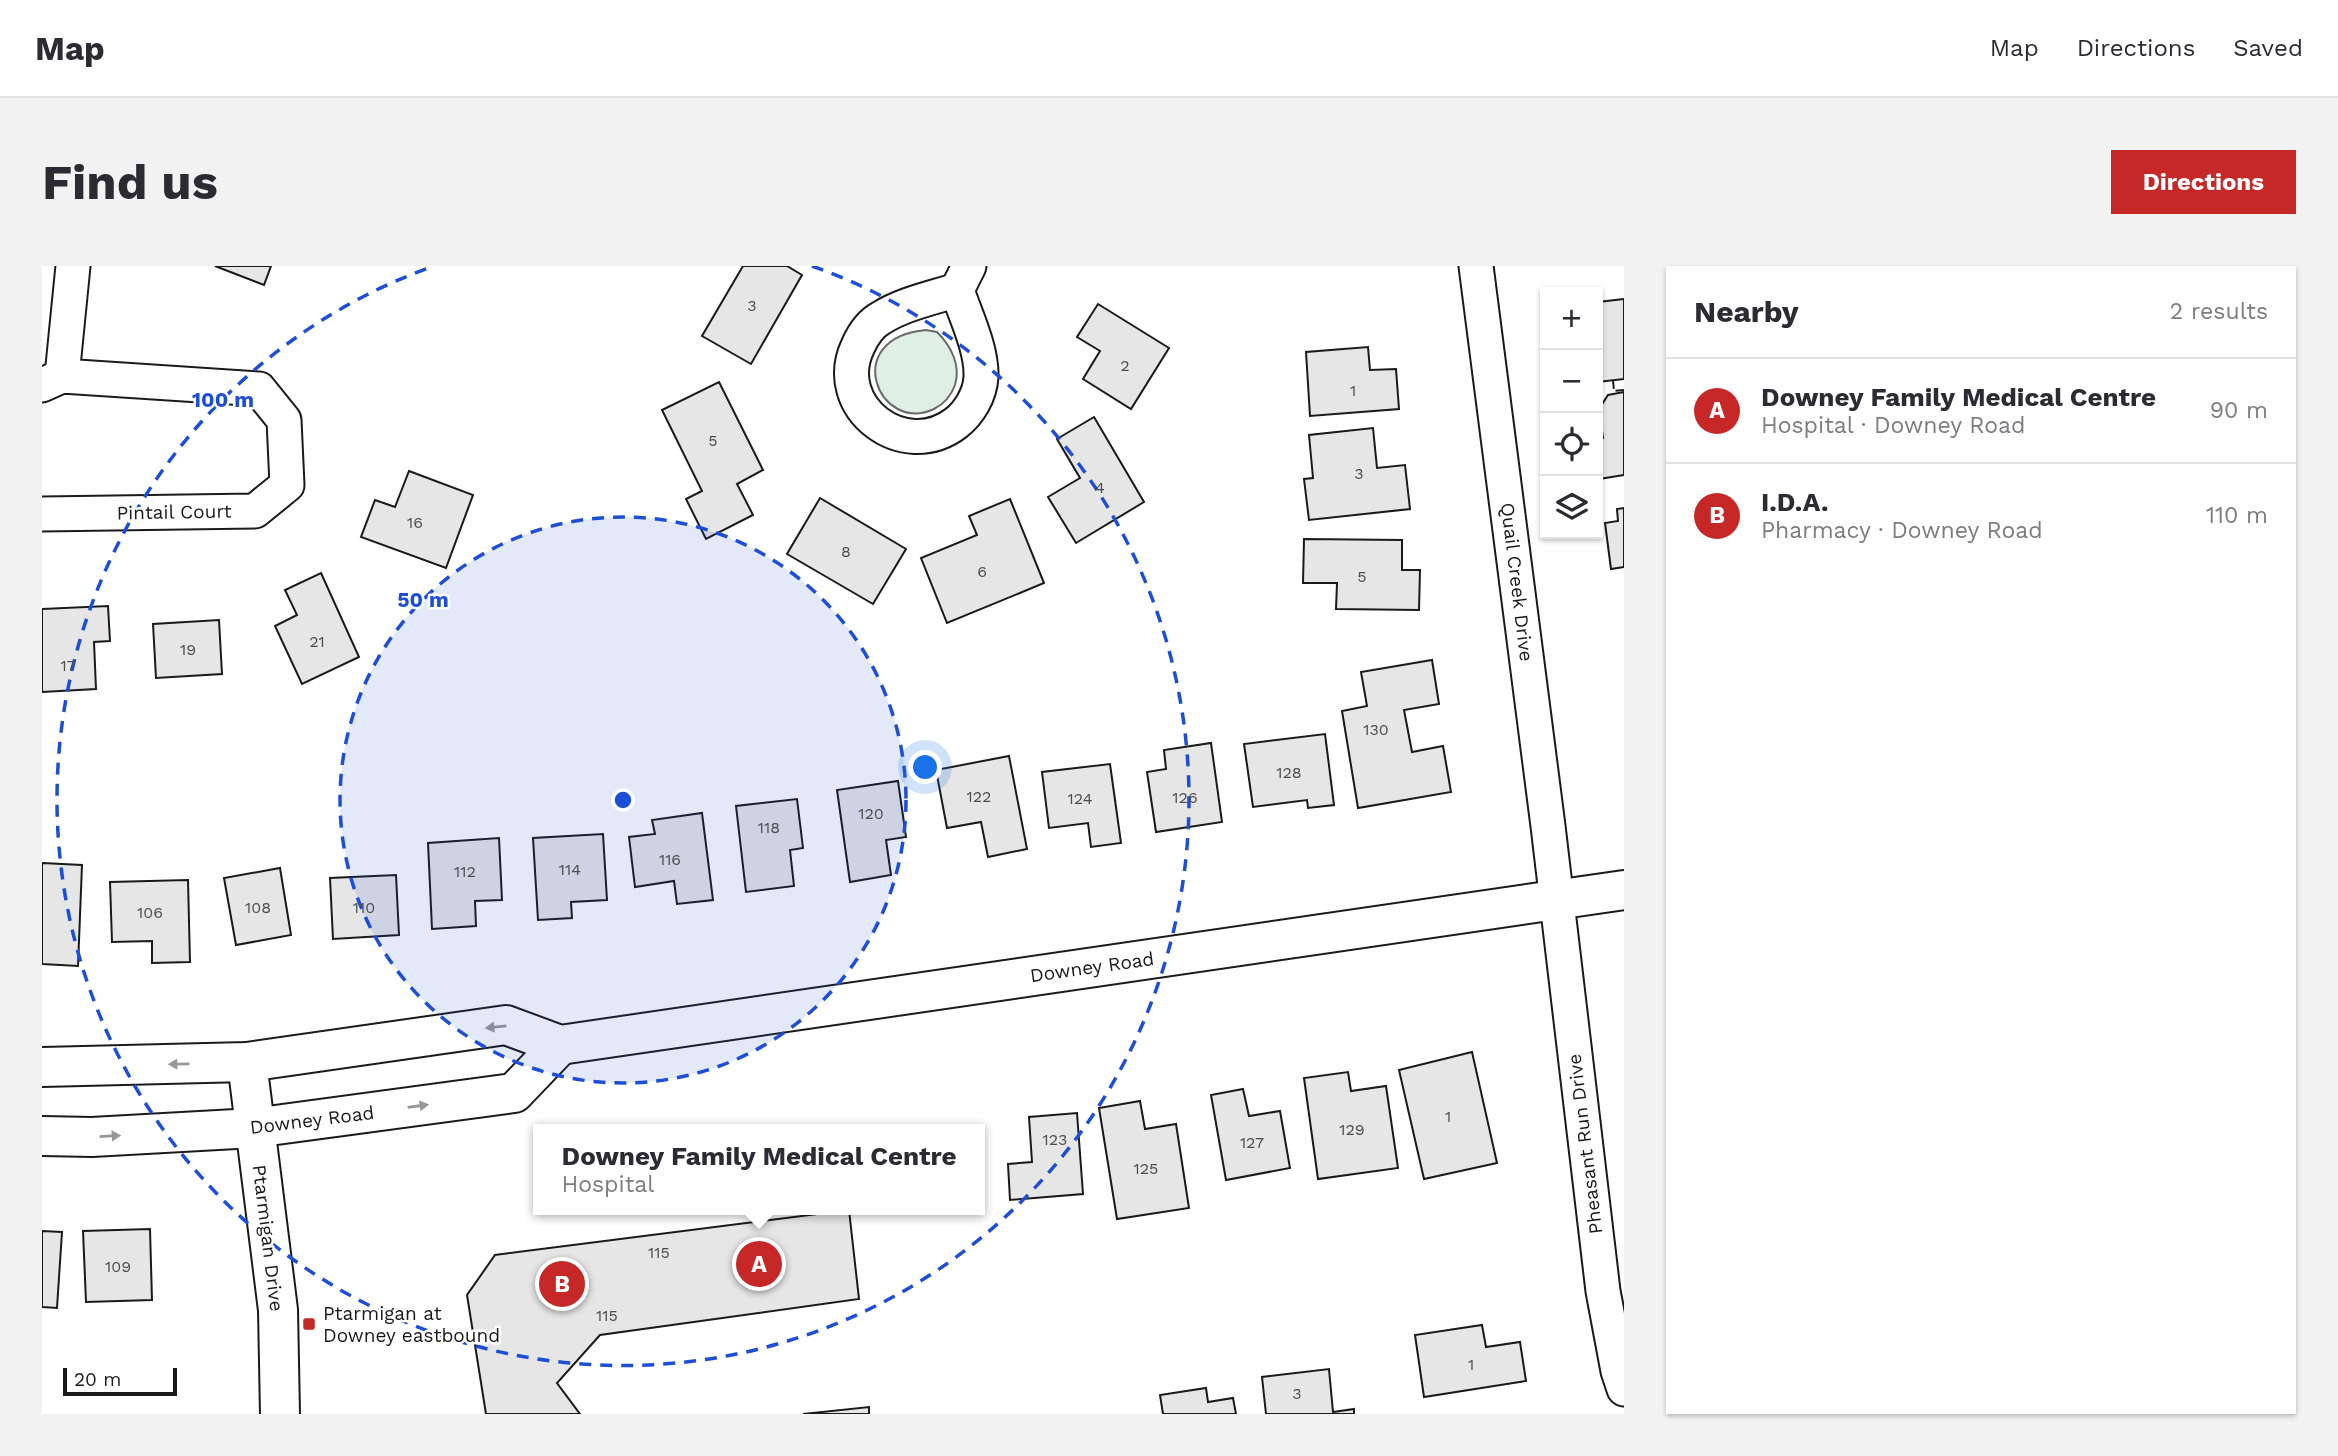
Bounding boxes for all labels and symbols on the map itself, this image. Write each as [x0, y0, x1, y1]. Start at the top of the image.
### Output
house number: 3 [747, 296, 757, 315]
house number: 2 [1120, 356, 1130, 375]
house number: 1 [1350, 381, 1356, 400]
text: 100 m [192, 387, 254, 412]
house number: 5 [708, 431, 718, 450]
house number: 3 [1354, 464, 1364, 483]
house number: 4 [1095, 478, 1105, 497]
street label: Pintail Court [116, 499, 232, 525]
street label: Quail Creek Drive [1496, 501, 1538, 663]
house number: 16 [407, 513, 423, 532]
house number: 8 [841, 542, 851, 561]
house number: 6 [977, 562, 987, 581]
house number: 5 [1357, 567, 1367, 586]
text: 50 m [397, 587, 449, 612]
house number: 21 [309, 632, 325, 651]
house number: 19 [180, 640, 196, 659]
house number: 17 [60, 656, 76, 675]
house number: 130 [1363, 720, 1389, 739]
your location [908, 750, 942, 784]
house number: 128 [1276, 763, 1302, 782]
house number: 122 [967, 787, 991, 806]
centre of rings [611, 788, 635, 812]
house number: 126 [1172, 788, 1198, 807]
house number: 124 [1068, 789, 1093, 808]
house number: 120 [858, 804, 884, 823]
house number: 118 [758, 818, 780, 837]
house number: 116 [659, 850, 681, 869]
house number: 114 [559, 860, 581, 879]
house number: 112 [454, 862, 476, 881]
house number: 108 [245, 898, 271, 917]
house number: 110 [353, 898, 375, 917]
house number: 106 [137, 903, 163, 922]
street label: Downey Road [1028, 947, 1156, 987]
one-way arrow [484, 1022, 506, 1033]
street label: Pheasant Run Drive [1563, 1053, 1607, 1235]
one-way arrow [167, 1058, 189, 1070]
one-way arrow [407, 1100, 429, 1111]
street label: Downey Road [248, 1101, 376, 1139]
house number: 1 [1445, 1107, 1451, 1126]
house number: 129 [1339, 1120, 1365, 1139]
house number: 123 [1043, 1130, 1067, 1149]
one-way arrow [99, 1131, 121, 1142]
house number: 127 [1240, 1133, 1264, 1152]
house number: 125 [1134, 1159, 1158, 1178]
street label: Ptarmigan Drive [248, 1163, 288, 1313]
pin: A [736, 1238, 782, 1290]
house number: 115 [648, 1243, 670, 1262]
house number: 109 [105, 1257, 131, 1276]
pin: B [539, 1258, 585, 1310]
place label: Ptarmigan at Downey eastbound [323, 1302, 500, 1347]
house number: 115 [596, 1306, 618, 1325]
marker: Ptarmigan at Downey eastbound [301, 1316, 317, 1332]
house number: 1 [1468, 1355, 1474, 1374]
scale bar [63, 1365, 177, 1397]
house number: 3 [1292, 1384, 1302, 1403]

